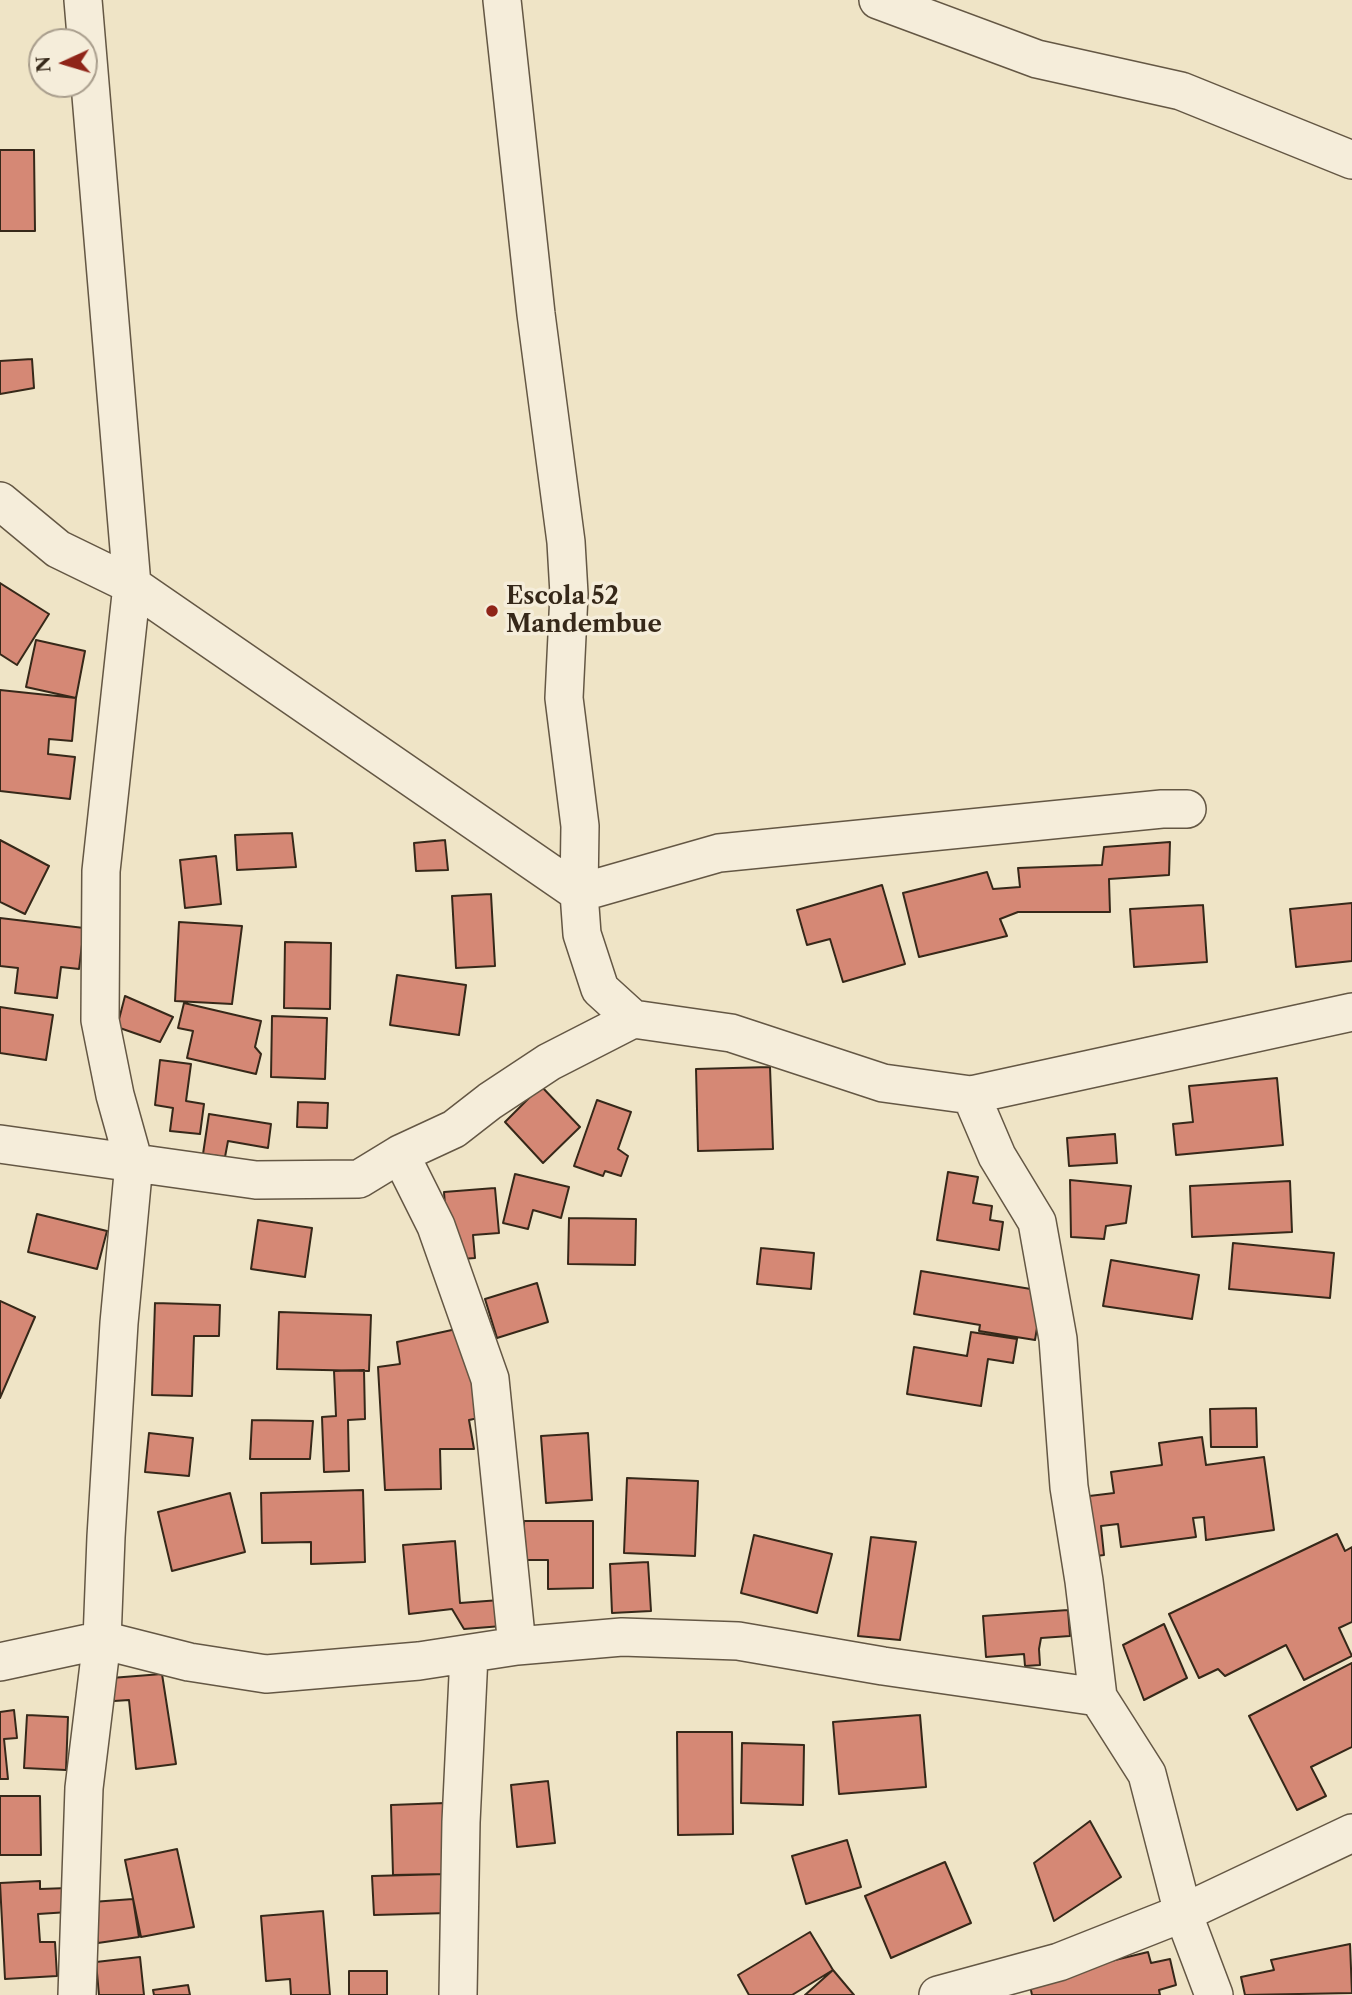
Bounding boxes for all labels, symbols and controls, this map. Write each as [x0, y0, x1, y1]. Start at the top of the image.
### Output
north arrow [28, 28, 98, 98]
text: N [32, 55, 56, 73]
place label: Escola 52 Mandembue [506, 583, 662, 639]
marker: Escola 52 Mandembue [484, 603, 500, 619]

